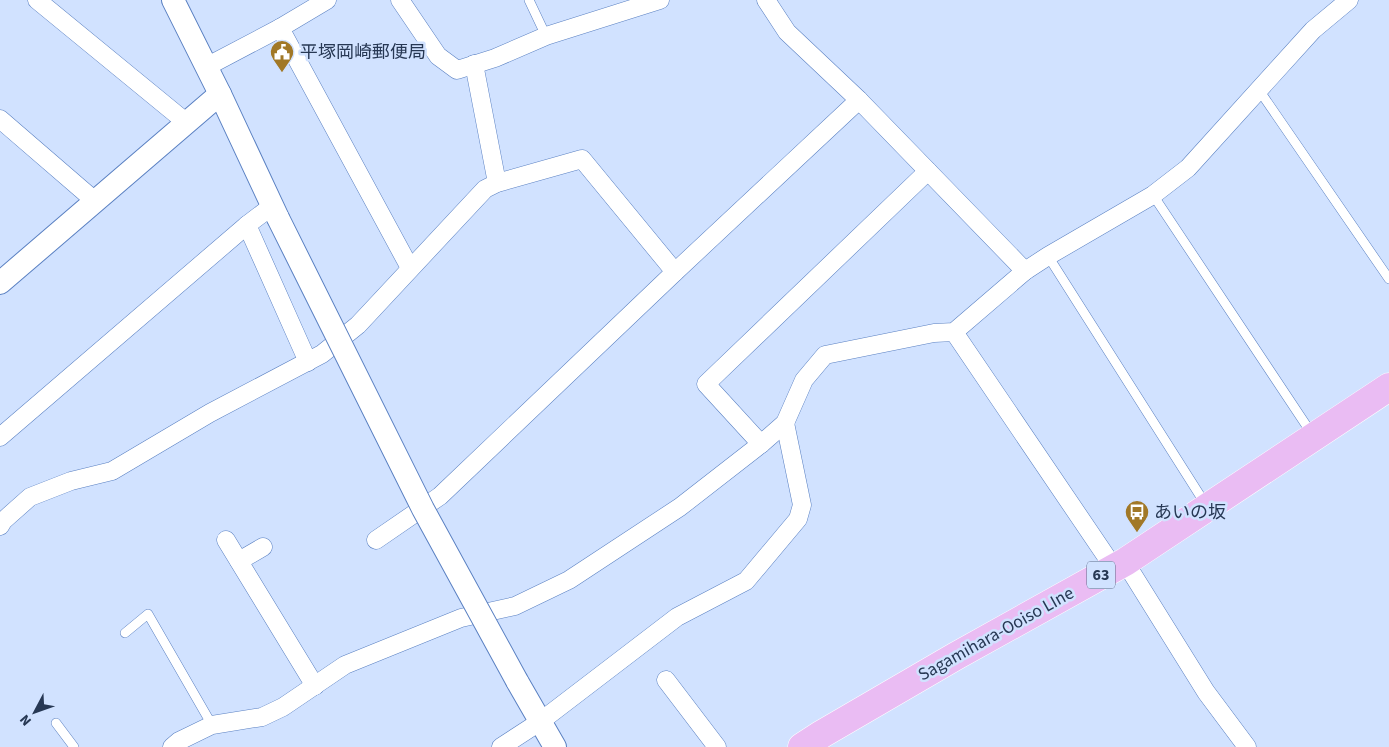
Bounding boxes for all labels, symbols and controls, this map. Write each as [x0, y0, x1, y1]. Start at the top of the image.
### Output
public building icon: 平塚岡崎郵便局 [269, 39, 295, 73]
place label: 平塚岡崎郵便局 [300, 40, 426, 65]
bus stop icon: あいの坂 [1124, 499, 1150, 533]
place label: あいの坂 [1154, 500, 1226, 525]
road number: 63 [1087, 562, 1115, 588]
street label: Sagamihara-Ooiso LIne [914, 581, 1078, 687]
north arrow [10, 687, 60, 737]
text: N [15, 710, 37, 730]

